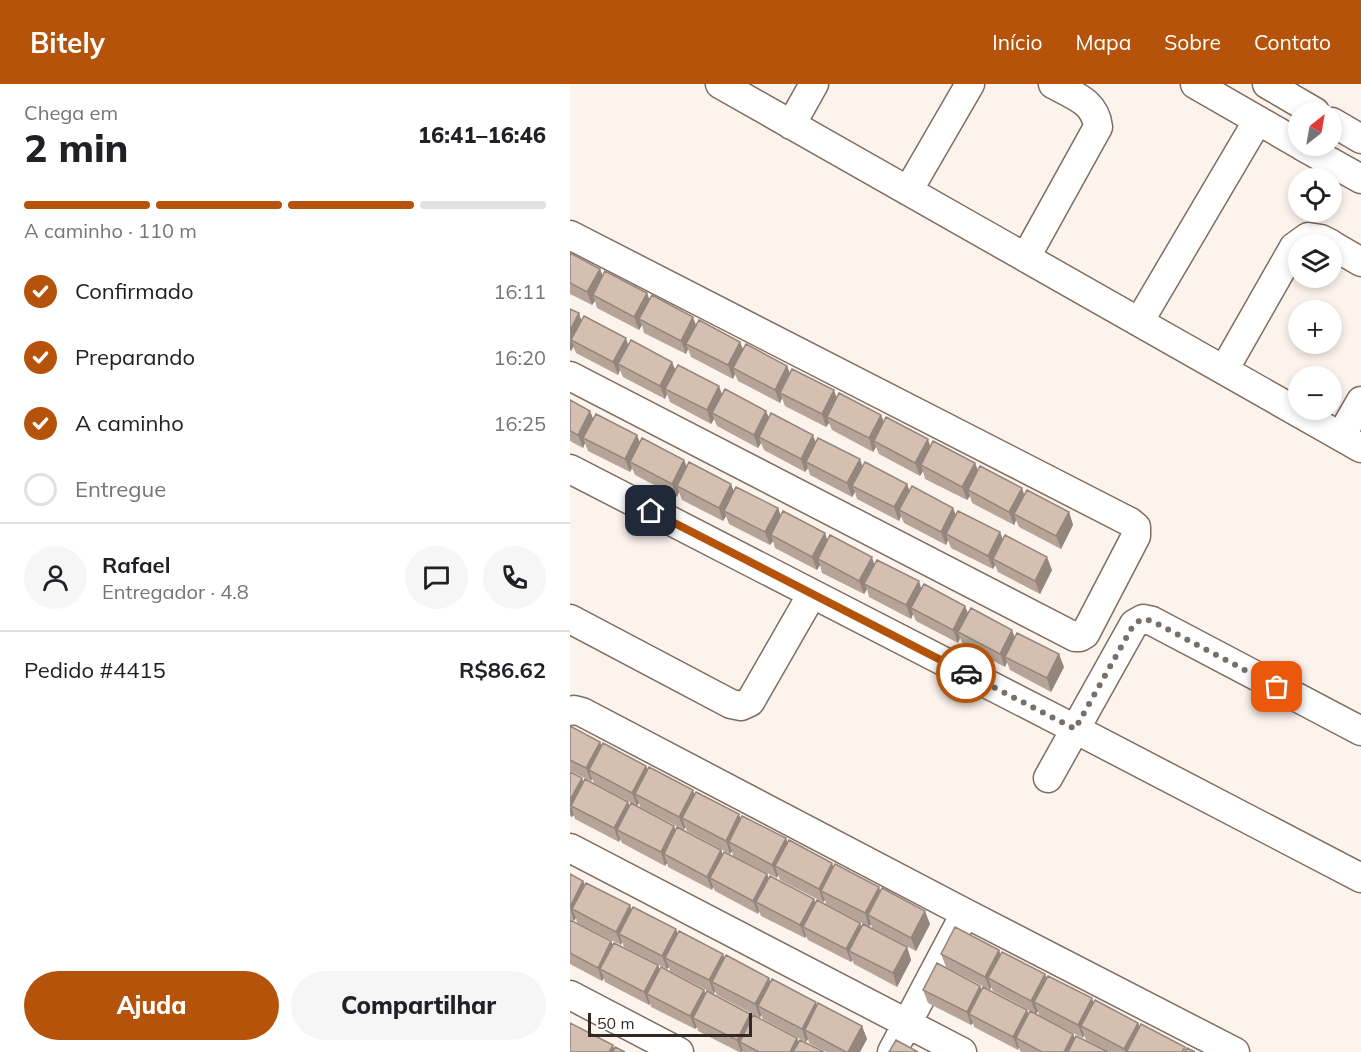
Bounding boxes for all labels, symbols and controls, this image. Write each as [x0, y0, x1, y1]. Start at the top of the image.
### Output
text: Bitely [30, 25, 105, 60]
text: Início [992, 29, 1042, 55]
text: Mapa [1075, 29, 1131, 55]
text: Sobre [1164, 29, 1221, 55]
text: Contato [1254, 29, 1331, 55]
text: Chega em [24, 100, 118, 125]
north arrow [1288, 102, 1342, 156]
map controls [1288, 102, 1342, 420]
text: 16:41–16:46 [418, 121, 546, 149]
text: 2 min [24, 123, 129, 172]
button: locate [1288, 168, 1342, 222]
text: A caminho · 110 m [24, 218, 197, 243]
button: layers [1288, 234, 1342, 288]
icon: check [24, 275, 57, 308]
text: Confirmado [75, 277, 194, 305]
text: 16:11 [493, 279, 546, 304]
button: + [1288, 300, 1342, 354]
icon: check [24, 341, 57, 374]
text: Preparando [75, 343, 195, 371]
text: 16:20 [493, 345, 546, 370]
button: − [1288, 366, 1342, 420]
icon: check [24, 407, 57, 440]
text: A caminho [75, 409, 184, 437]
text: 16:25 [493, 411, 546, 436]
text: Entregue [75, 475, 166, 503]
pin [625, 485, 676, 536]
icon: home [634, 494, 667, 527]
button: person [24, 546, 87, 609]
button: chat [405, 546, 468, 609]
button: phone [483, 546, 546, 609]
text: Rafael [102, 551, 170, 579]
text: Entregador · 4.8 [102, 579, 249, 604]
courier [936, 643, 996, 703]
text: Pedido #4415 [24, 656, 166, 684]
text: R$86.62 [459, 656, 546, 684]
icon: car [950, 657, 983, 690]
pin [1251, 661, 1302, 712]
icon: bag [1260, 670, 1293, 703]
button: Ajuda [24, 971, 279, 1040]
button: Compartilhar [291, 971, 546, 1040]
scale bar [588, 1010, 752, 1038]
text: 50 m [597, 1013, 634, 1033]

